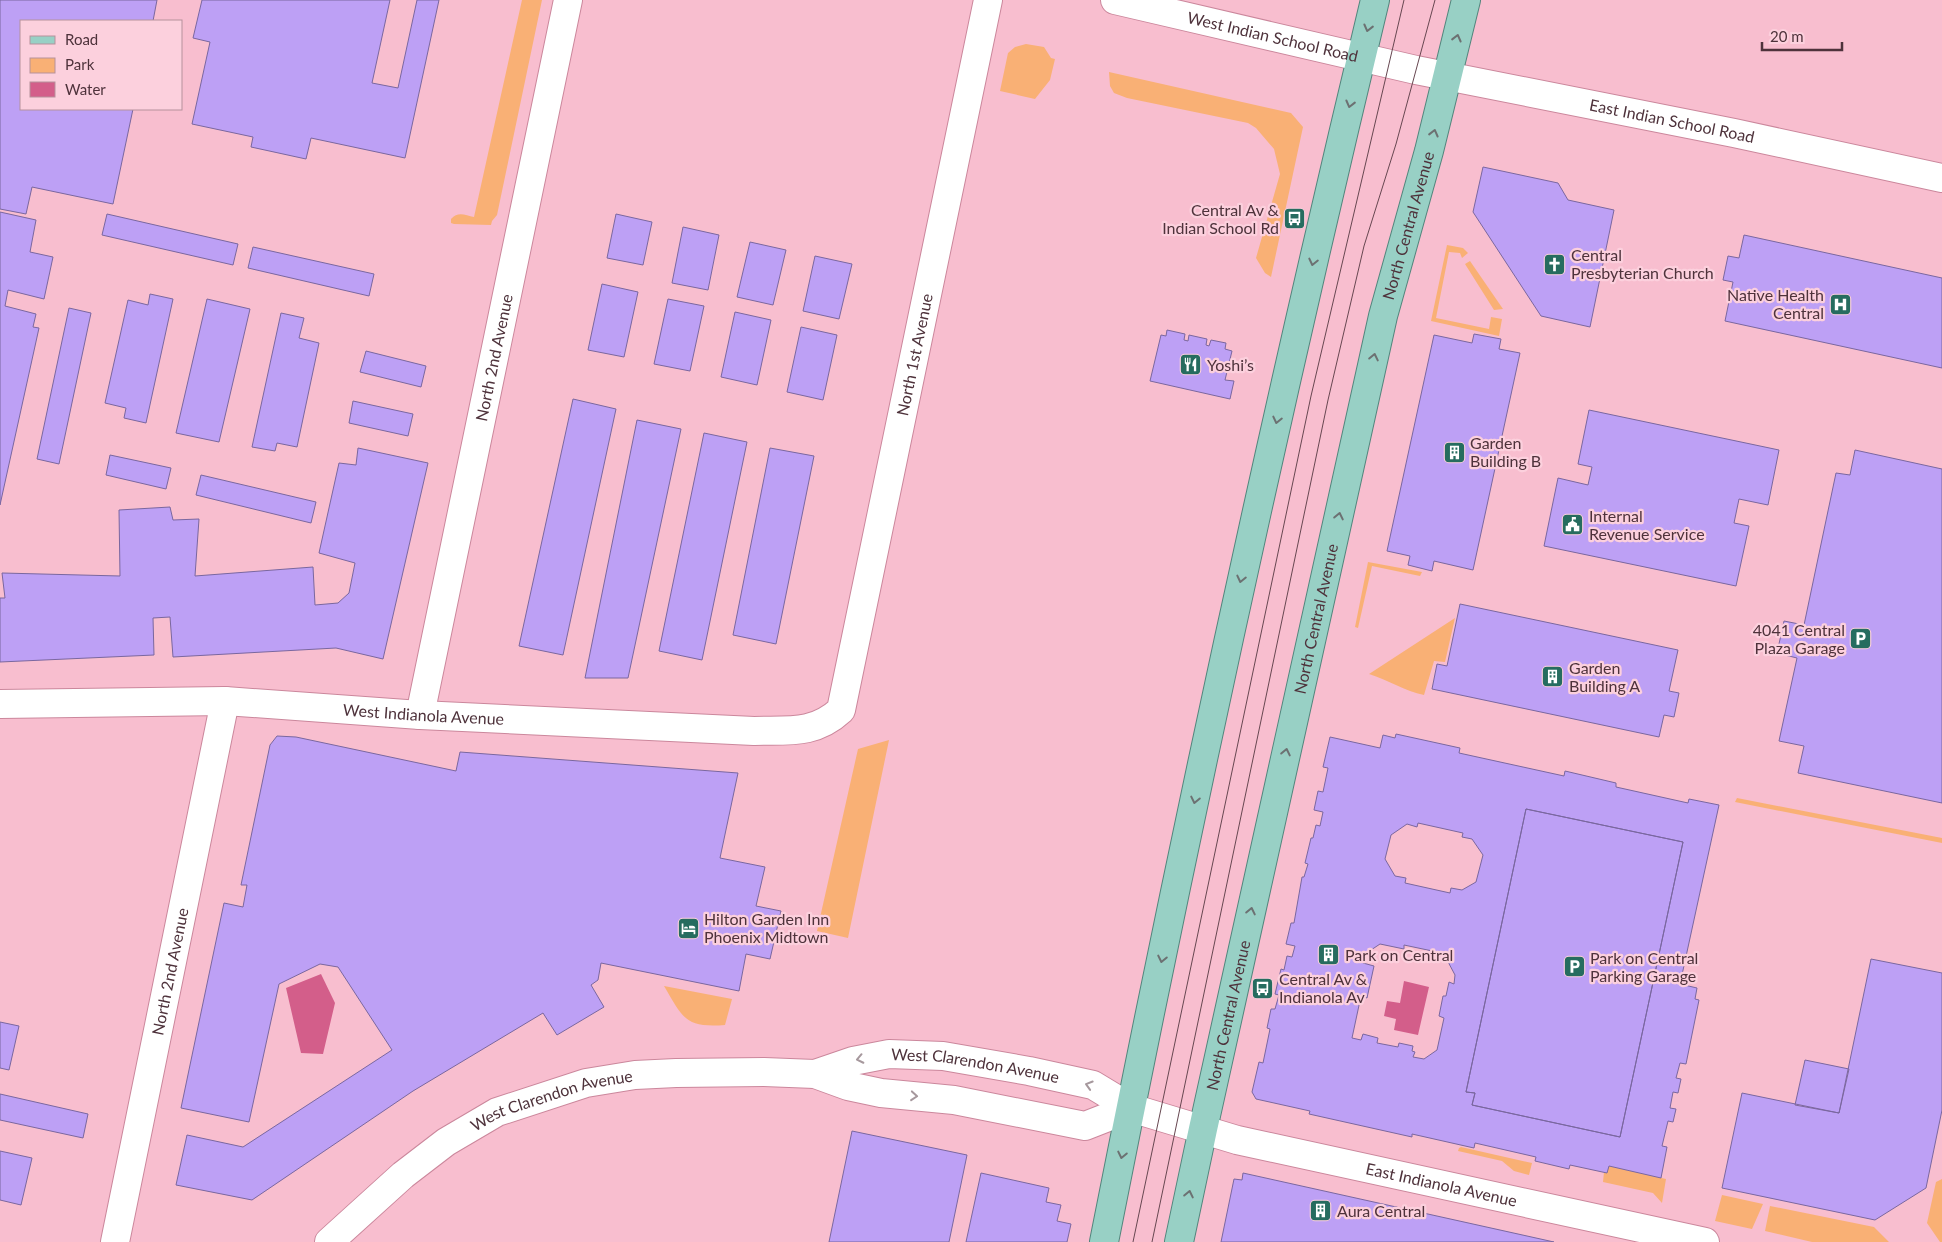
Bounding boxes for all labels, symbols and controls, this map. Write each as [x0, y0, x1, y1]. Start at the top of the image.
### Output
street label: West Indian School Road [1186, 7, 1360, 65]
legend [20, 20, 182, 110]
scale bar [1762, 20, 1842, 52]
one-way arrow [1363, 24, 1374, 33]
text: 20 m [1770, 27, 1804, 45]
text: Road [65, 30, 98, 48]
one-way arrow [1451, 34, 1462, 43]
text: Park [65, 55, 95, 73]
text: Water [65, 80, 106, 98]
street label: East Indian School Road [1588, 95, 1756, 146]
one-way arrow [1345, 99, 1356, 108]
one-way arrow [1428, 128, 1439, 137]
street label: North Central Avenue [1378, 149, 1437, 302]
place label: Central Av & Indian School Rd [1162, 200, 1280, 237]
bus stop icon: Central Av & Indian School Rd [1283, 207, 1307, 231]
place label: Central Presbyterian Church [1571, 245, 1714, 282]
church icon: Central Presbyterian Church [1543, 252, 1567, 276]
one-way arrow [1308, 257, 1319, 266]
place label: Native Health Central [1727, 285, 1824, 322]
street label: North 2nd Avenue [471, 292, 516, 423]
street label: North 1st Avenue [892, 292, 936, 417]
hospital icon: Native Health Central [1828, 292, 1852, 316]
restaurant icon: Yoshi’s [1179, 353, 1203, 377]
one-way arrow [1368, 353, 1378, 362]
place label: Yoshi’s [1207, 355, 1254, 374]
one-way arrow [1272, 416, 1283, 425]
place label: Garden Building B [1470, 433, 1541, 470]
building icon: Garden Building B [1442, 440, 1466, 464]
place label: Internal Revenue Service [1589, 506, 1705, 543]
one-way arrow [1333, 511, 1343, 520]
public building icon: Internal Revenue Service [1561, 513, 1585, 537]
street label: North Central Avenue [1290, 542, 1341, 696]
one-way arrow [1236, 574, 1247, 583]
place label: 4041 Central Plaza Garage [1753, 620, 1845, 657]
parking icon: 4041 Central Plaza Garage [1849, 627, 1873, 651]
place label: Garden Building A [1569, 658, 1640, 695]
building icon: Garden Building A [1541, 665, 1565, 689]
street label: West Indianola Avenue [342, 699, 505, 728]
one-way arrow [1280, 748, 1291, 757]
one-way arrow [1190, 795, 1201, 804]
street label: North 2nd Avenue [147, 906, 192, 1037]
one-way arrow [1246, 906, 1256, 915]
place label: Hilton Garden Inn Phoenix Midtown [704, 909, 829, 946]
hotel icon: Hilton Garden Inn Phoenix Midtown [676, 916, 700, 940]
street label: North Central Avenue [1202, 938, 1254, 1092]
building icon: Park on Central [1317, 943, 1341, 967]
place label: Park on Central [1345, 945, 1453, 964]
place label: Park on Central Parking Garage [1590, 948, 1698, 985]
one-way arrow [1157, 954, 1168, 963]
parking icon: Park on Central Parking Garage [1562, 955, 1586, 979]
place label: Central Av & Indianola Av [1279, 969, 1368, 1006]
bus stop icon: Central Av & Indianola Av [1251, 976, 1275, 1000]
street label: West Clarendon Avenue [891, 1044, 1061, 1086]
one-way arrow [855, 1054, 864, 1064]
street label: West Clarendon Avenue [467, 1066, 634, 1135]
one-way arrow [1085, 1080, 1093, 1090]
one-way arrow [910, 1090, 918, 1101]
one-way arrow [1117, 1151, 1127, 1160]
street label: East Indianola Avenue [1364, 1158, 1519, 1210]
one-way arrow [1183, 1190, 1194, 1199]
building icon: Aura Central [1309, 1199, 1333, 1223]
place label: Aura Central [1337, 1201, 1425, 1220]

